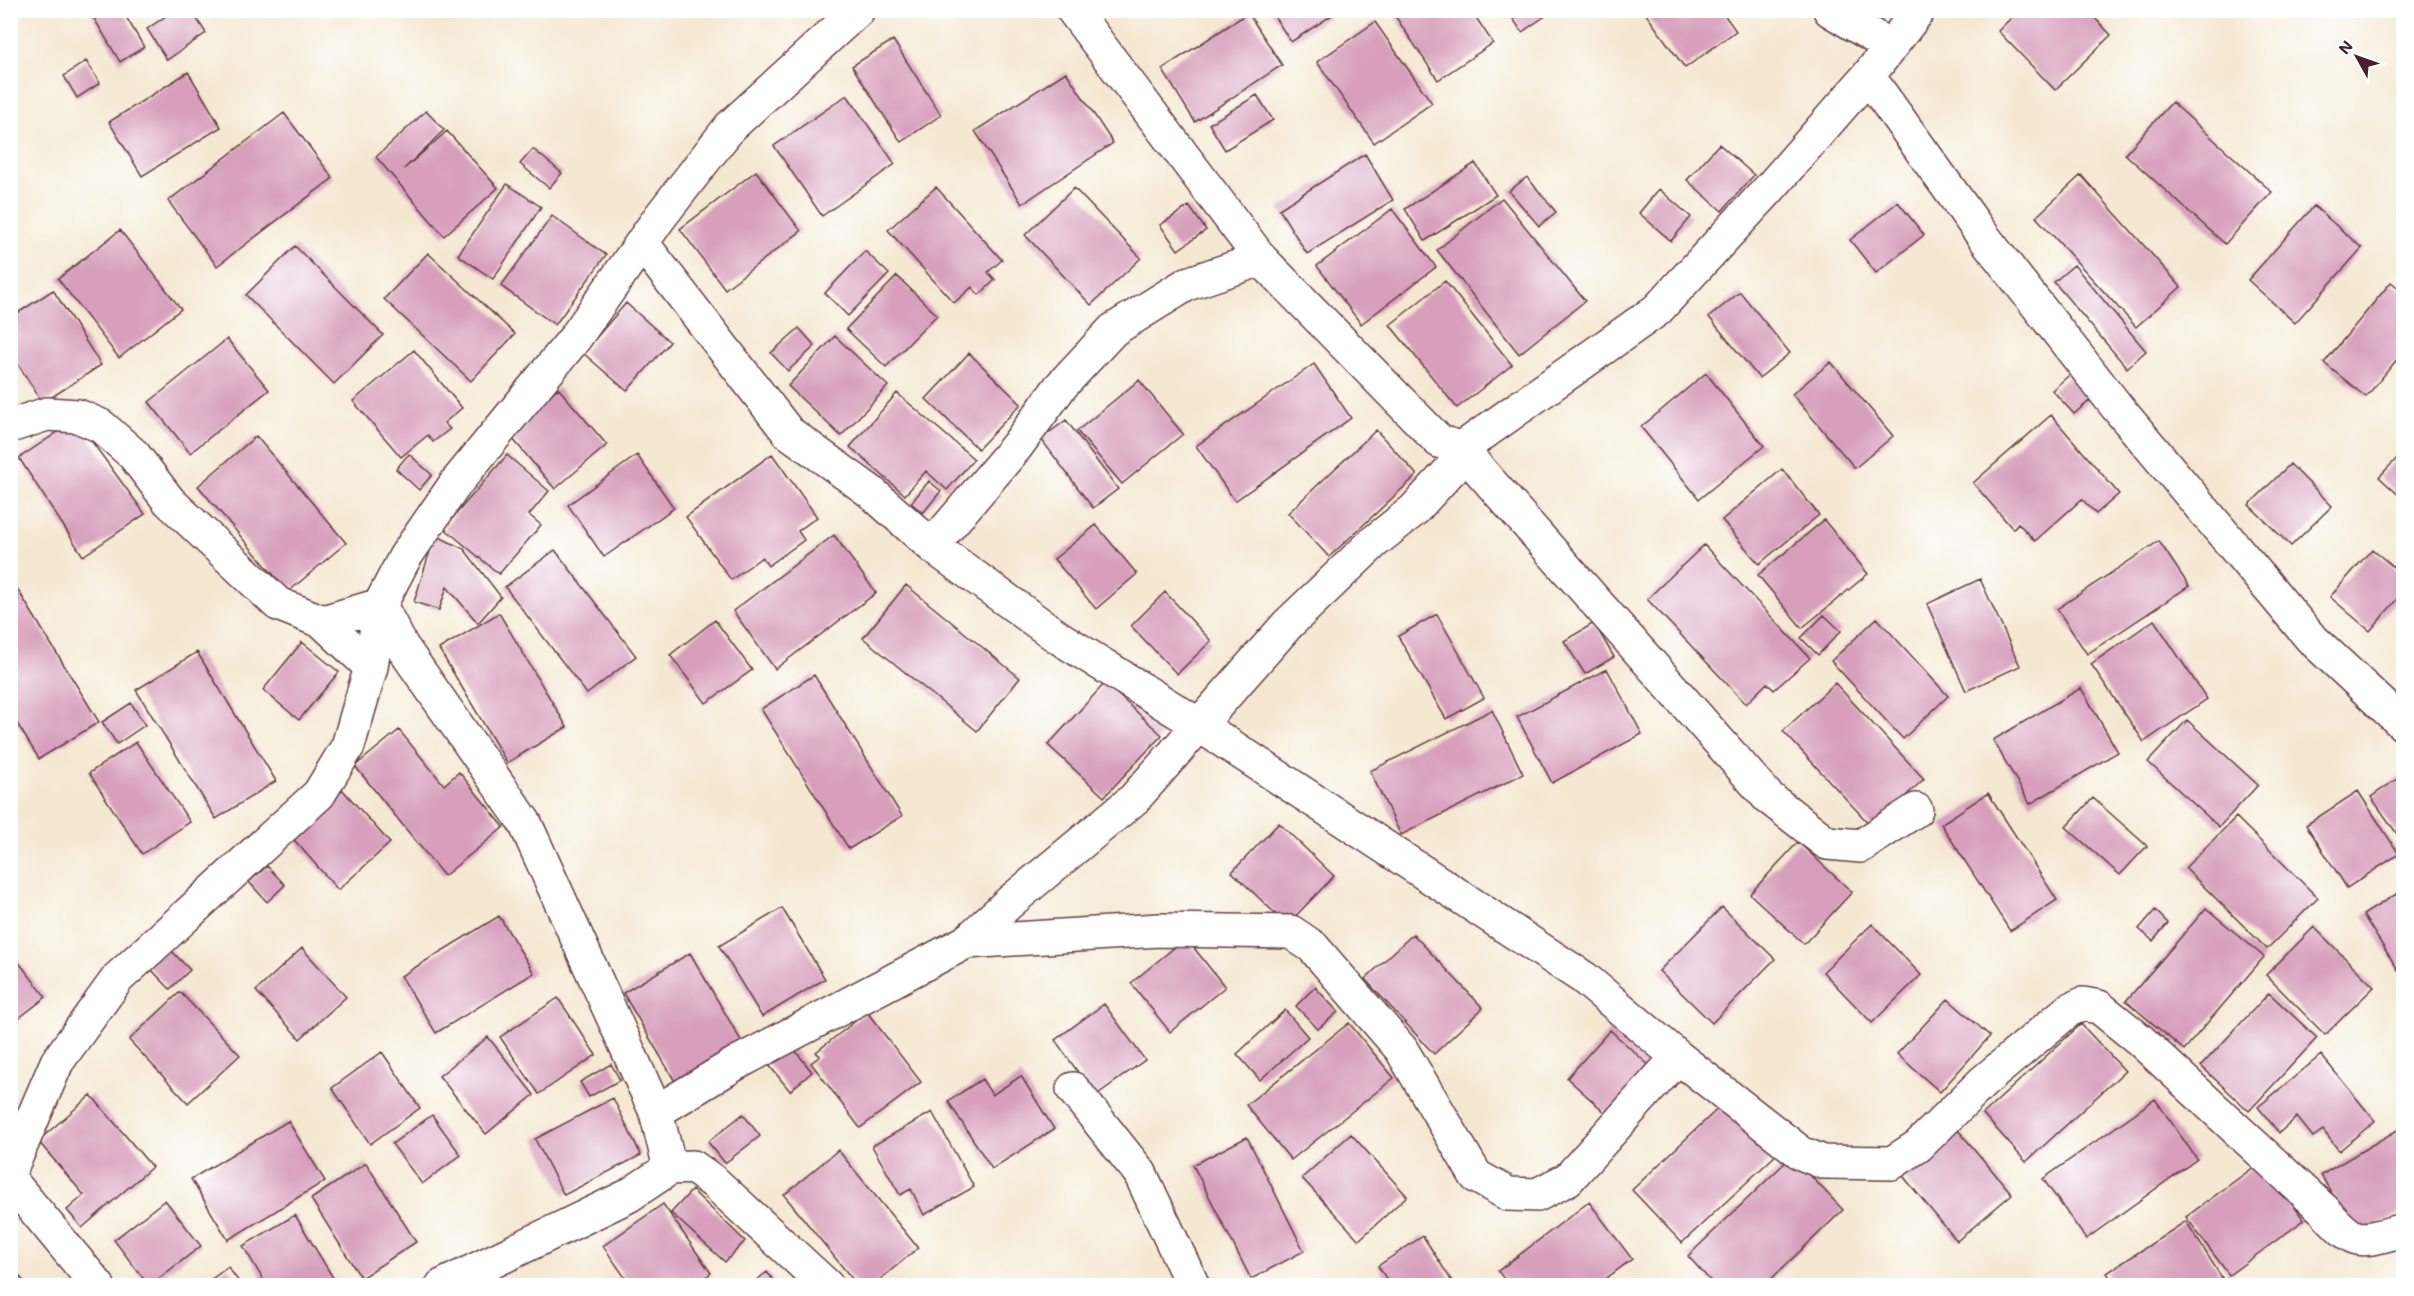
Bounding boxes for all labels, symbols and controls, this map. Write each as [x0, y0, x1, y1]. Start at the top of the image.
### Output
north arrow [2327, 27, 2387, 87]
text: N [2333, 36, 2357, 58]

